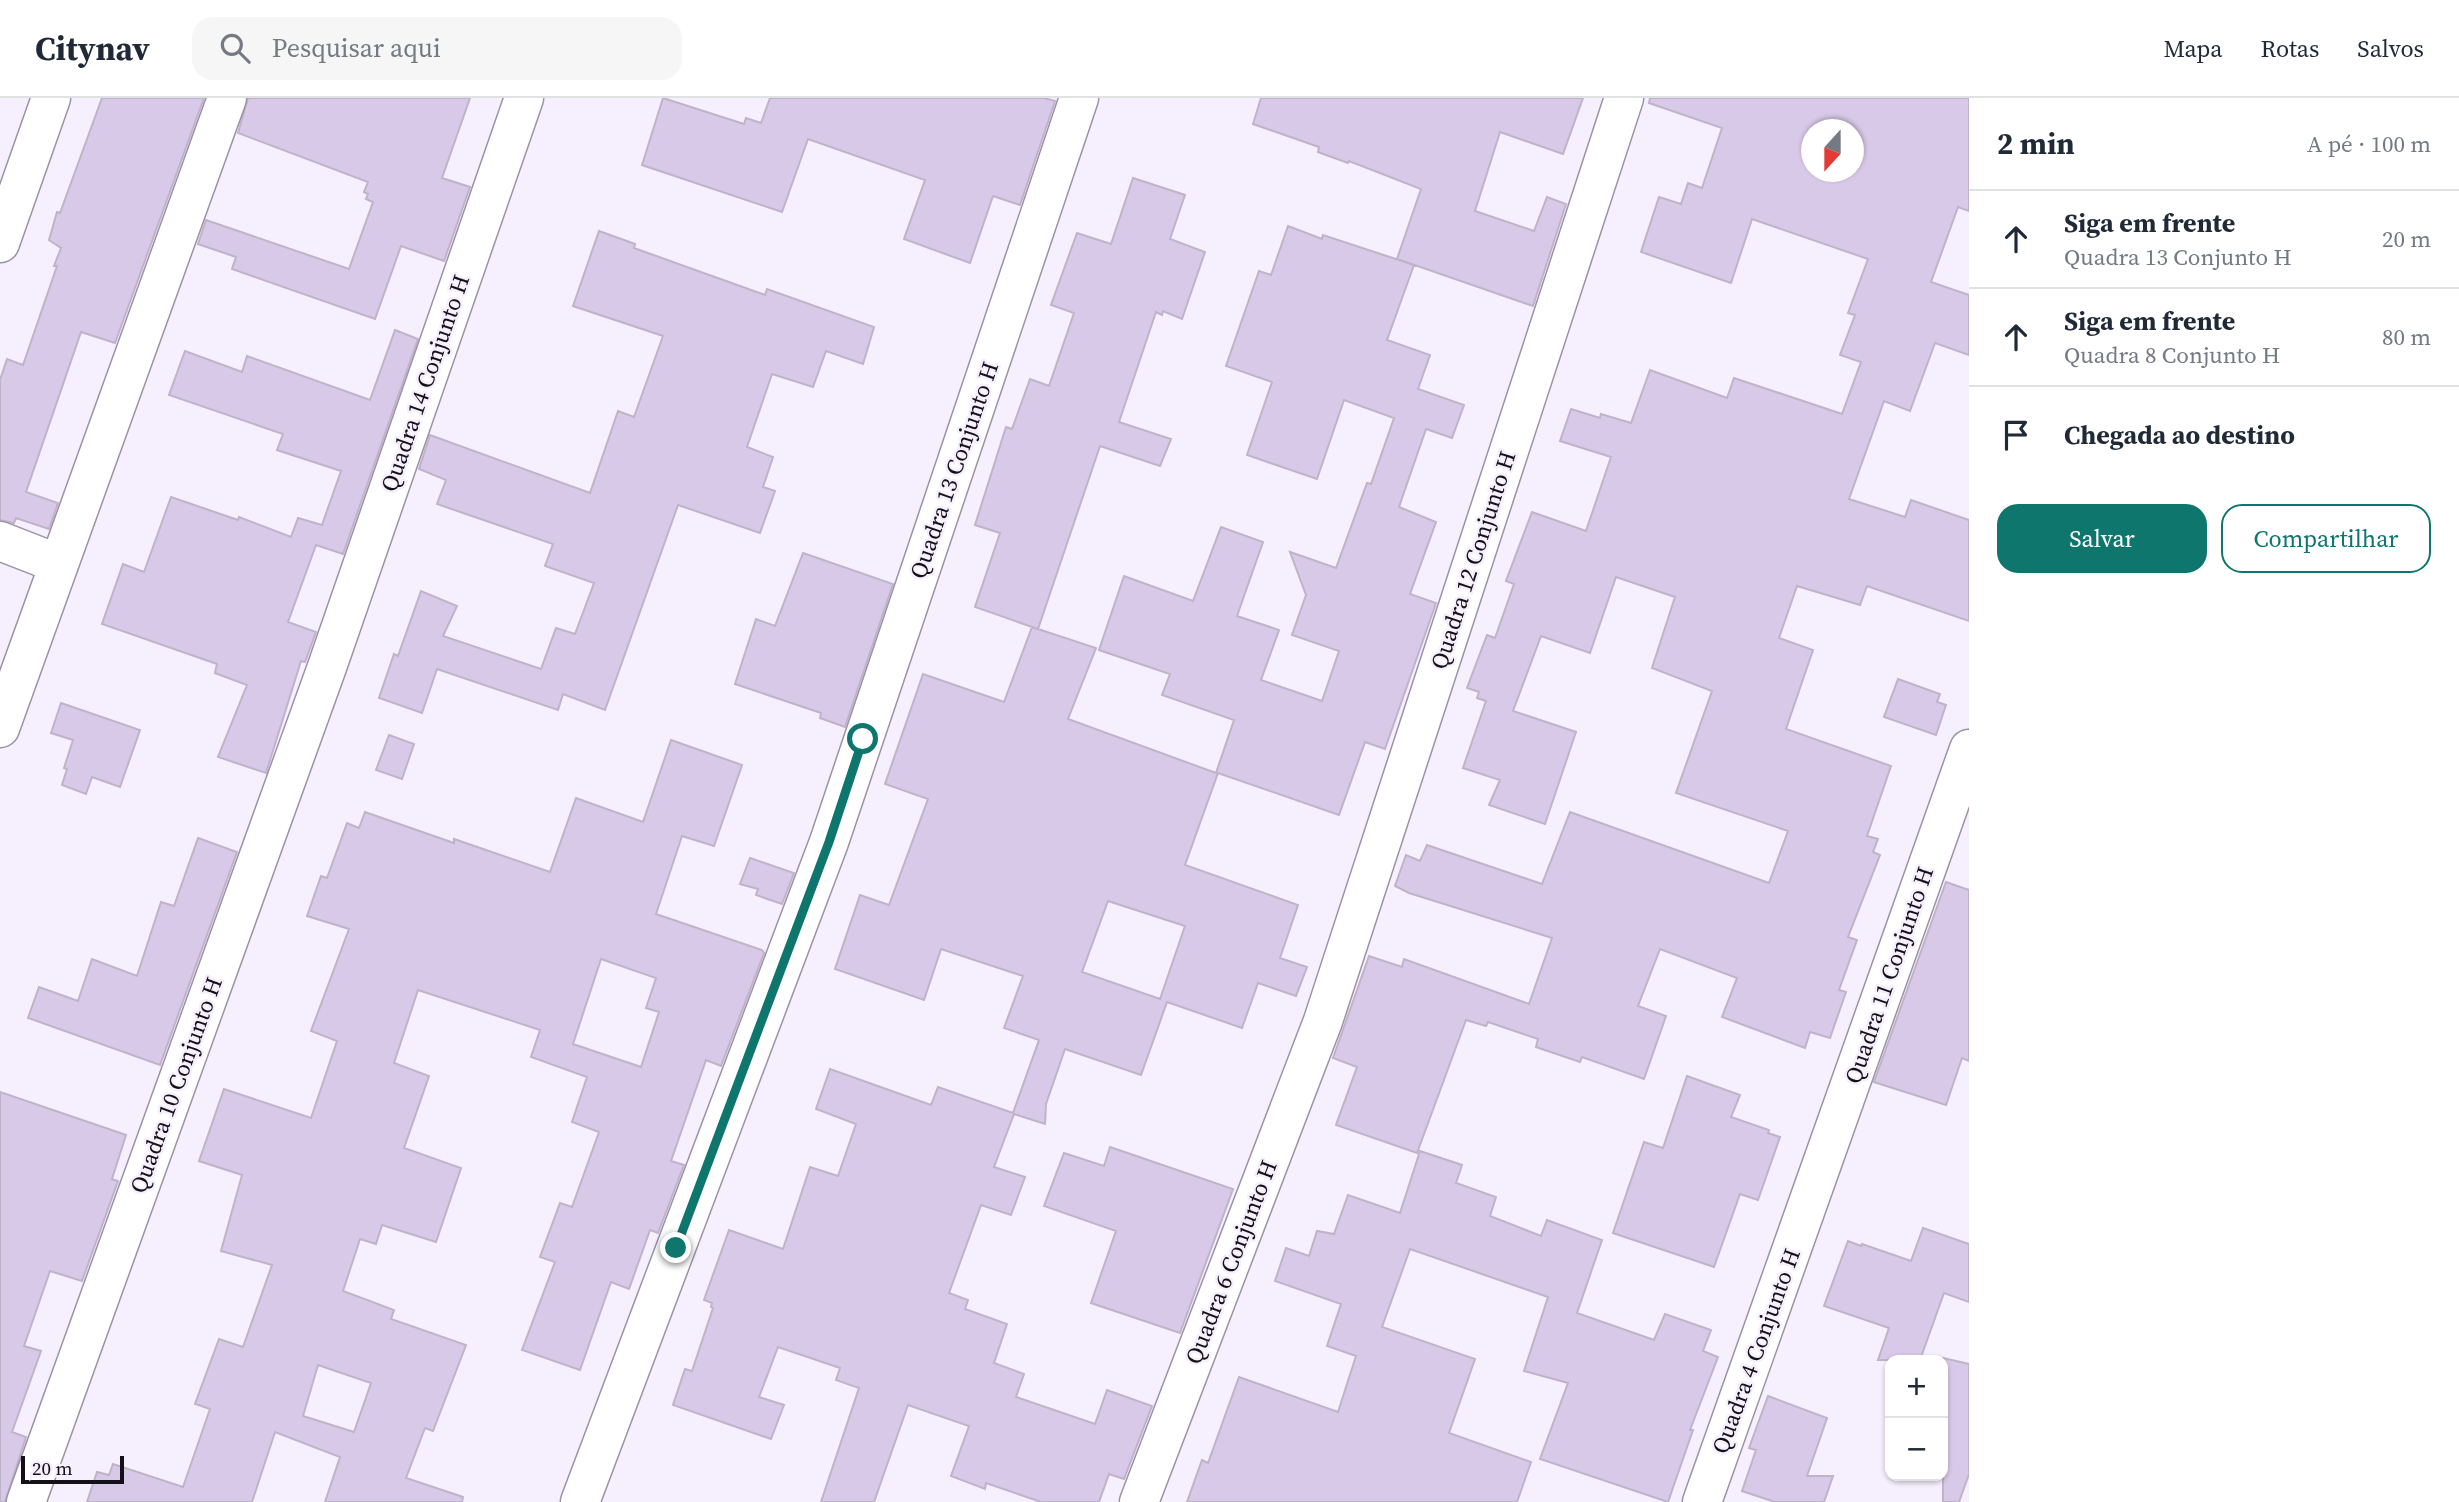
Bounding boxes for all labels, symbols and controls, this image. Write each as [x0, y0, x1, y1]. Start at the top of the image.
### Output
search box [192, 17, 682, 80]
text: Citynav [35, 26, 150, 71]
icon: search [216, 29, 254, 67]
text: Pesquisar aqui [272, 30, 441, 66]
text: Mapa [2163, 32, 2223, 65]
text: Rotas [2261, 32, 2319, 65]
text: Salvos [2357, 32, 2424, 65]
north arrow [1801, 119, 1864, 182]
text: 2 min [1997, 123, 2075, 164]
text: A pé · 100 m [2307, 128, 2431, 160]
text: Siga em frente [2064, 205, 2235, 241]
icon: ahead [1997, 220, 2035, 258]
text: 20 m [2382, 223, 2431, 255]
text: Quadra 13 Conjunto H [2064, 241, 2292, 273]
street label: Quadra 14 Conjunto H [373, 270, 477, 496]
text: Siga em frente [2064, 303, 2235, 339]
icon: ahead [1997, 318, 2035, 356]
text: 80 m [2382, 321, 2431, 353]
text: Quadra 8 Conjunto H [2064, 339, 2280, 371]
street label: Quadra 13 Conjunto H [902, 357, 1006, 583]
icon: arrive [1997, 416, 2035, 454]
text: Chegada ao destino [2064, 417, 2295, 453]
street label: Quadra 12 Conjunto H [1423, 447, 1523, 673]
button: Salvar [1997, 504, 2207, 573]
button: Compartilhar [2221, 504, 2431, 573]
route start [847, 723, 878, 754]
street label: Quadra 11 Conjunto H [1837, 862, 1941, 1088]
street label: Quadra 10 Conjunto H [122, 973, 230, 1197]
street label: Quadra 6 Conjunto H [1177, 1155, 1285, 1369]
route end [660, 1232, 691, 1263]
street label: Quadra 4 Conjunto H [1704, 1244, 1808, 1458]
map controls [1885, 1355, 1948, 1481]
button: + [1885, 1355, 1948, 1418]
button: − [1885, 1418, 1948, 1481]
scale bar [21, 1453, 124, 1485]
text: 20 m [32, 1455, 73, 1481]

